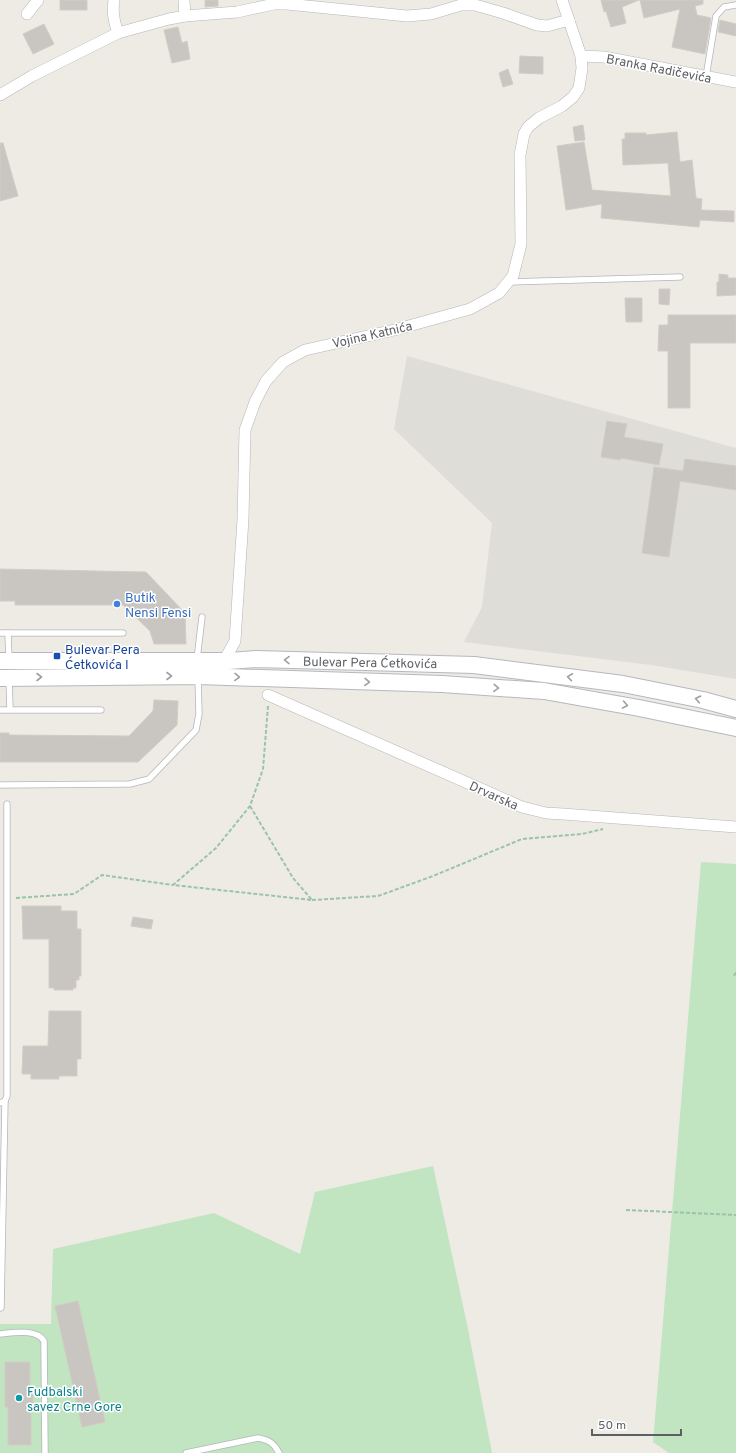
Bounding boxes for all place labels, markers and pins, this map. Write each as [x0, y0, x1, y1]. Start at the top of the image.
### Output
place label: Butik Nensi Fensi [125, 591, 191, 622]
marker: Butik Nensi Fensi [112, 599, 122, 609]
place label: Bulevar Pera Ćetkovića I [65, 643, 140, 674]
marker: Bulevar Pera Ćetkovića I [52, 651, 62, 661]
place label: Fudbalski savez Crne Gore [27, 1385, 122, 1416]
marker: Fudbalski savez Crne Gore [14, 1393, 24, 1403]

